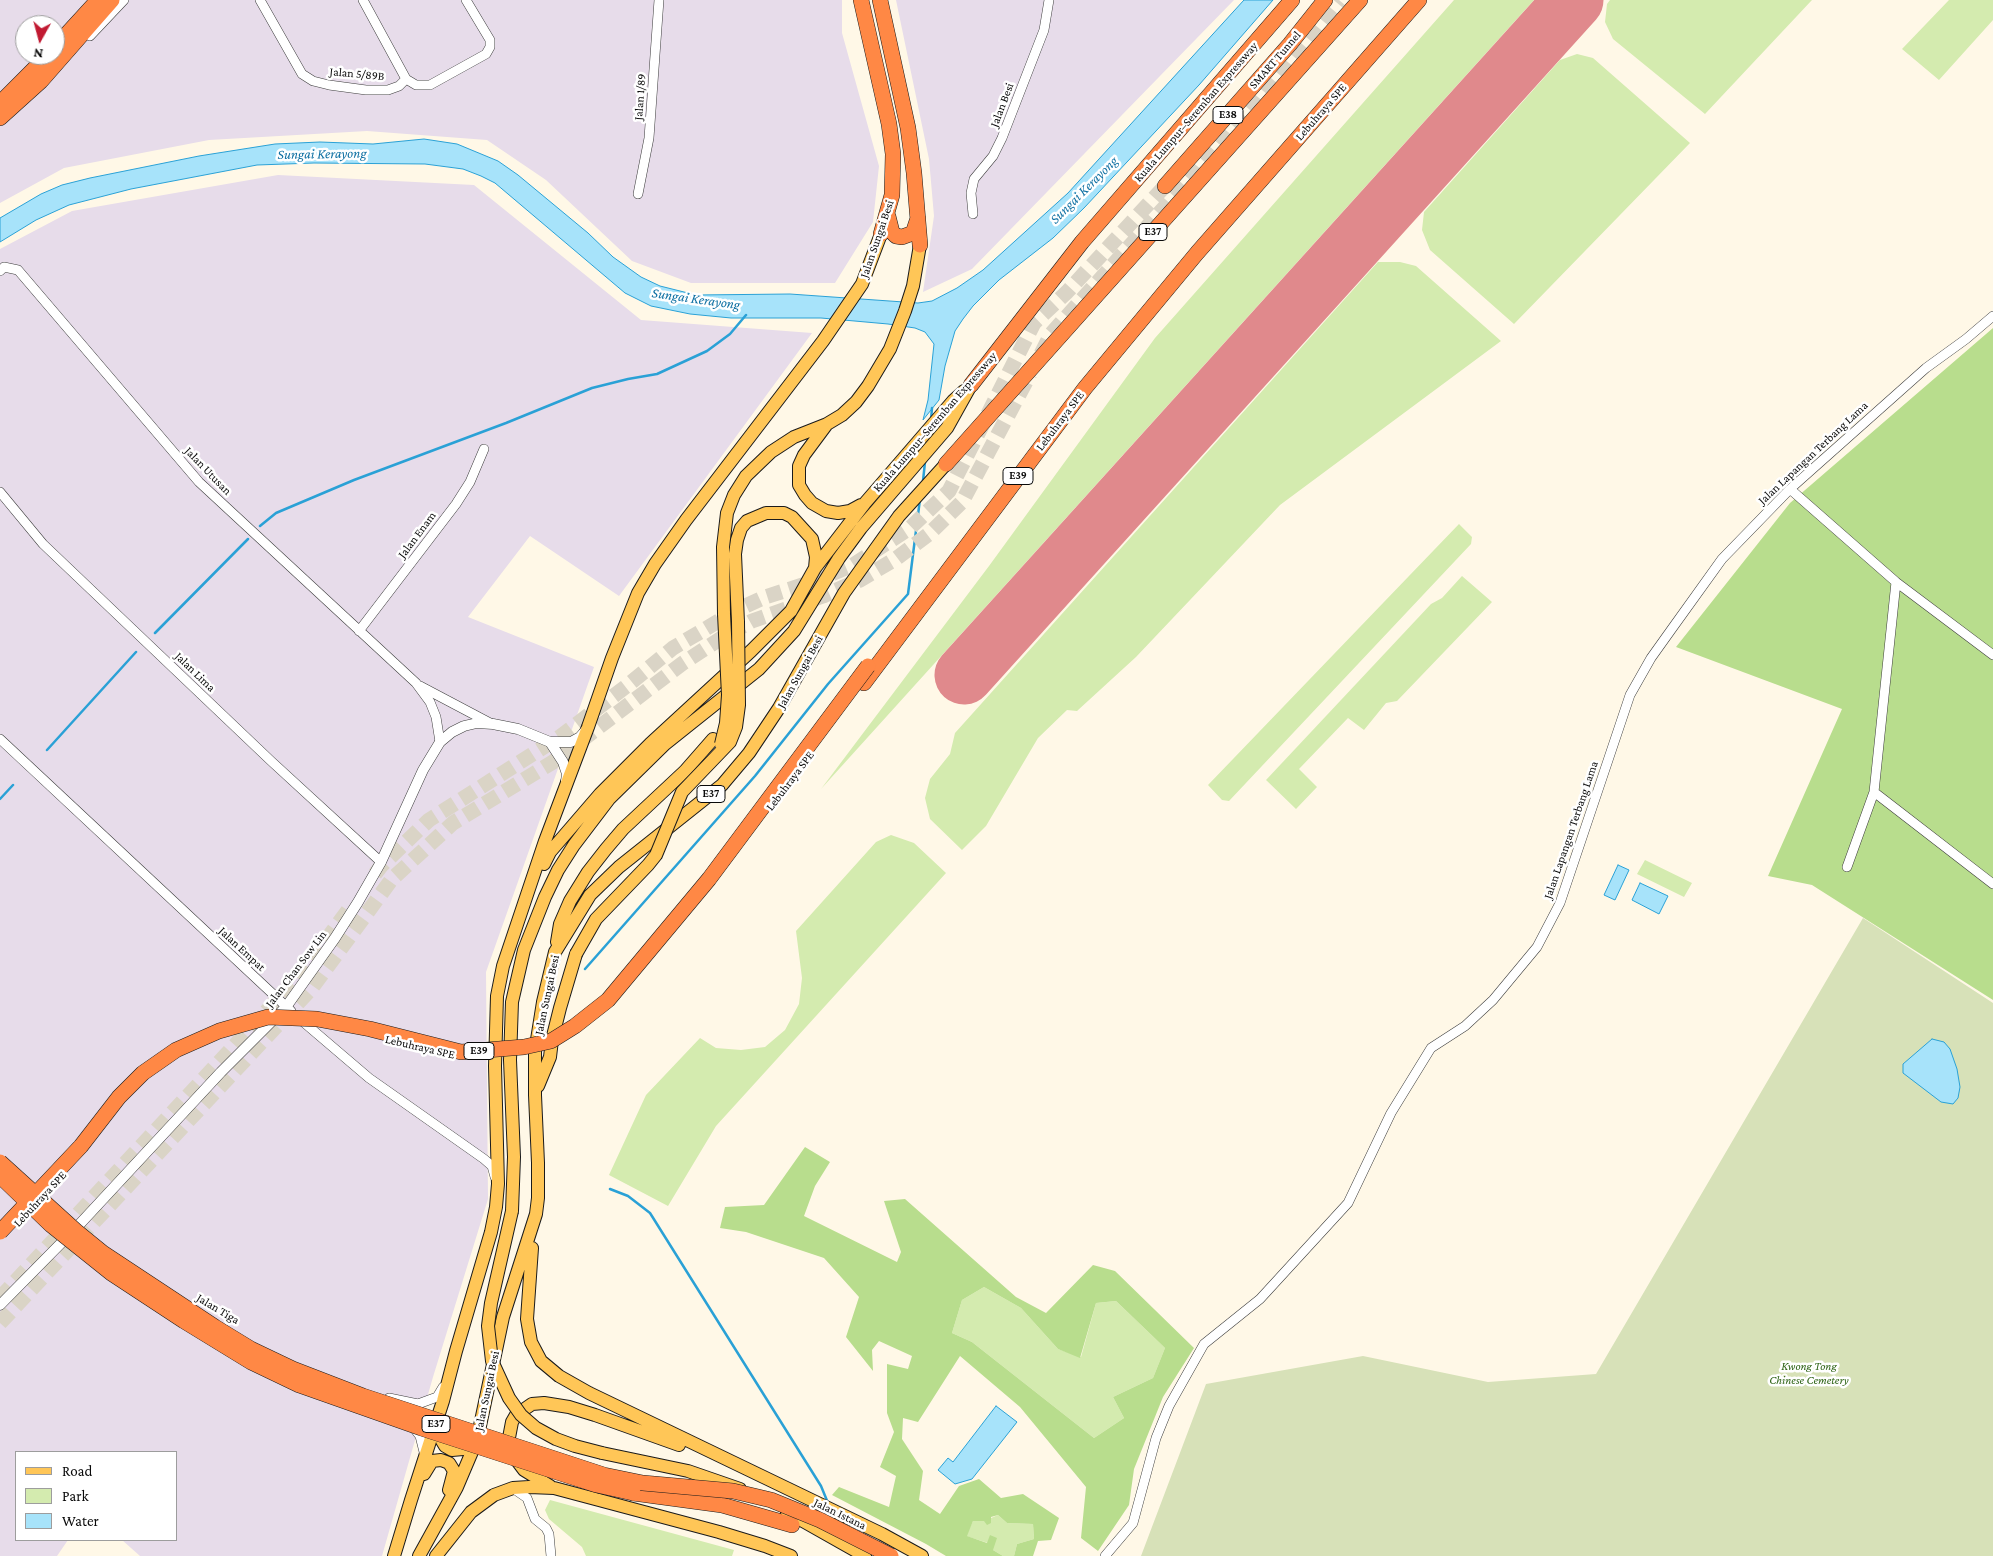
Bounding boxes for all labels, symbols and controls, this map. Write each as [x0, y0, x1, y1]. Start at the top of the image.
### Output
north arrow [15, 15, 65, 65]
street label: SMART Tunnel [1246, 28, 1304, 92]
street label: Kuala Lumpur–Seremban Expressway [1131, 39, 1261, 185]
text: N [33, 45, 44, 62]
street label: Jalan 5/89B [329, 64, 385, 84]
street label: Jalan 1/89 [631, 73, 649, 121]
street label: Lebuhraya SPE [1292, 80, 1350, 144]
street label: Jalan Besi [987, 81, 1017, 129]
road number: E38 [1213, 106, 1243, 124]
water label: Sungai Kerayong [277, 145, 367, 163]
water label: Sungai Kerayong [1047, 153, 1121, 227]
street label: Jalan Sungai Besi [857, 198, 897, 280]
road number: E37 [1139, 223, 1167, 240]
water label: Sungai Kerayong [651, 284, 741, 314]
street label: Kuala Lumpur–Seremban Expressway [870, 349, 1000, 495]
street label: Lebuhraya SPE [1033, 388, 1087, 454]
street label: Jalan Lapangan Terbang Lama [1755, 398, 1871, 508]
street label: Jalan Utusan [182, 444, 234, 498]
road number: E39 [1003, 468, 1033, 484]
street label: Jalan Enam [395, 509, 439, 561]
street label: Jalan Sungai Besi [774, 633, 826, 711]
street label: Jalan Lima [172, 649, 218, 695]
street label: Lebuhraya SPE [763, 748, 817, 814]
street label: Jalan Lapangan Terbang Lama [1541, 759, 1601, 901]
road number: E37 [697, 786, 725, 802]
street label: Jalan Empat [216, 924, 268, 974]
street label: Jalan Chan Sow Lin [262, 928, 330, 1010]
street label: Jalan Sungai Besi [532, 954, 562, 1036]
street label: Lebuhraya SPE [384, 1032, 456, 1062]
road number: E39 [464, 1042, 494, 1060]
street label: Lebuhraya SPE [10, 1168, 70, 1230]
street label: Jalan Tiga [194, 1291, 242, 1327]
street label: Jalan Sungai Besi [472, 1350, 502, 1432]
park label: Kwong Tong Chinese Cemetery [1769, 1359, 1849, 1387]
road number: E37 [422, 1416, 450, 1432]
legend [15, 1451, 178, 1541]
text: Road [62, 1463, 92, 1479]
text: Park [62, 1488, 89, 1504]
street label: Jalan Istana [812, 1495, 868, 1533]
text: Water [62, 1513, 99, 1529]

